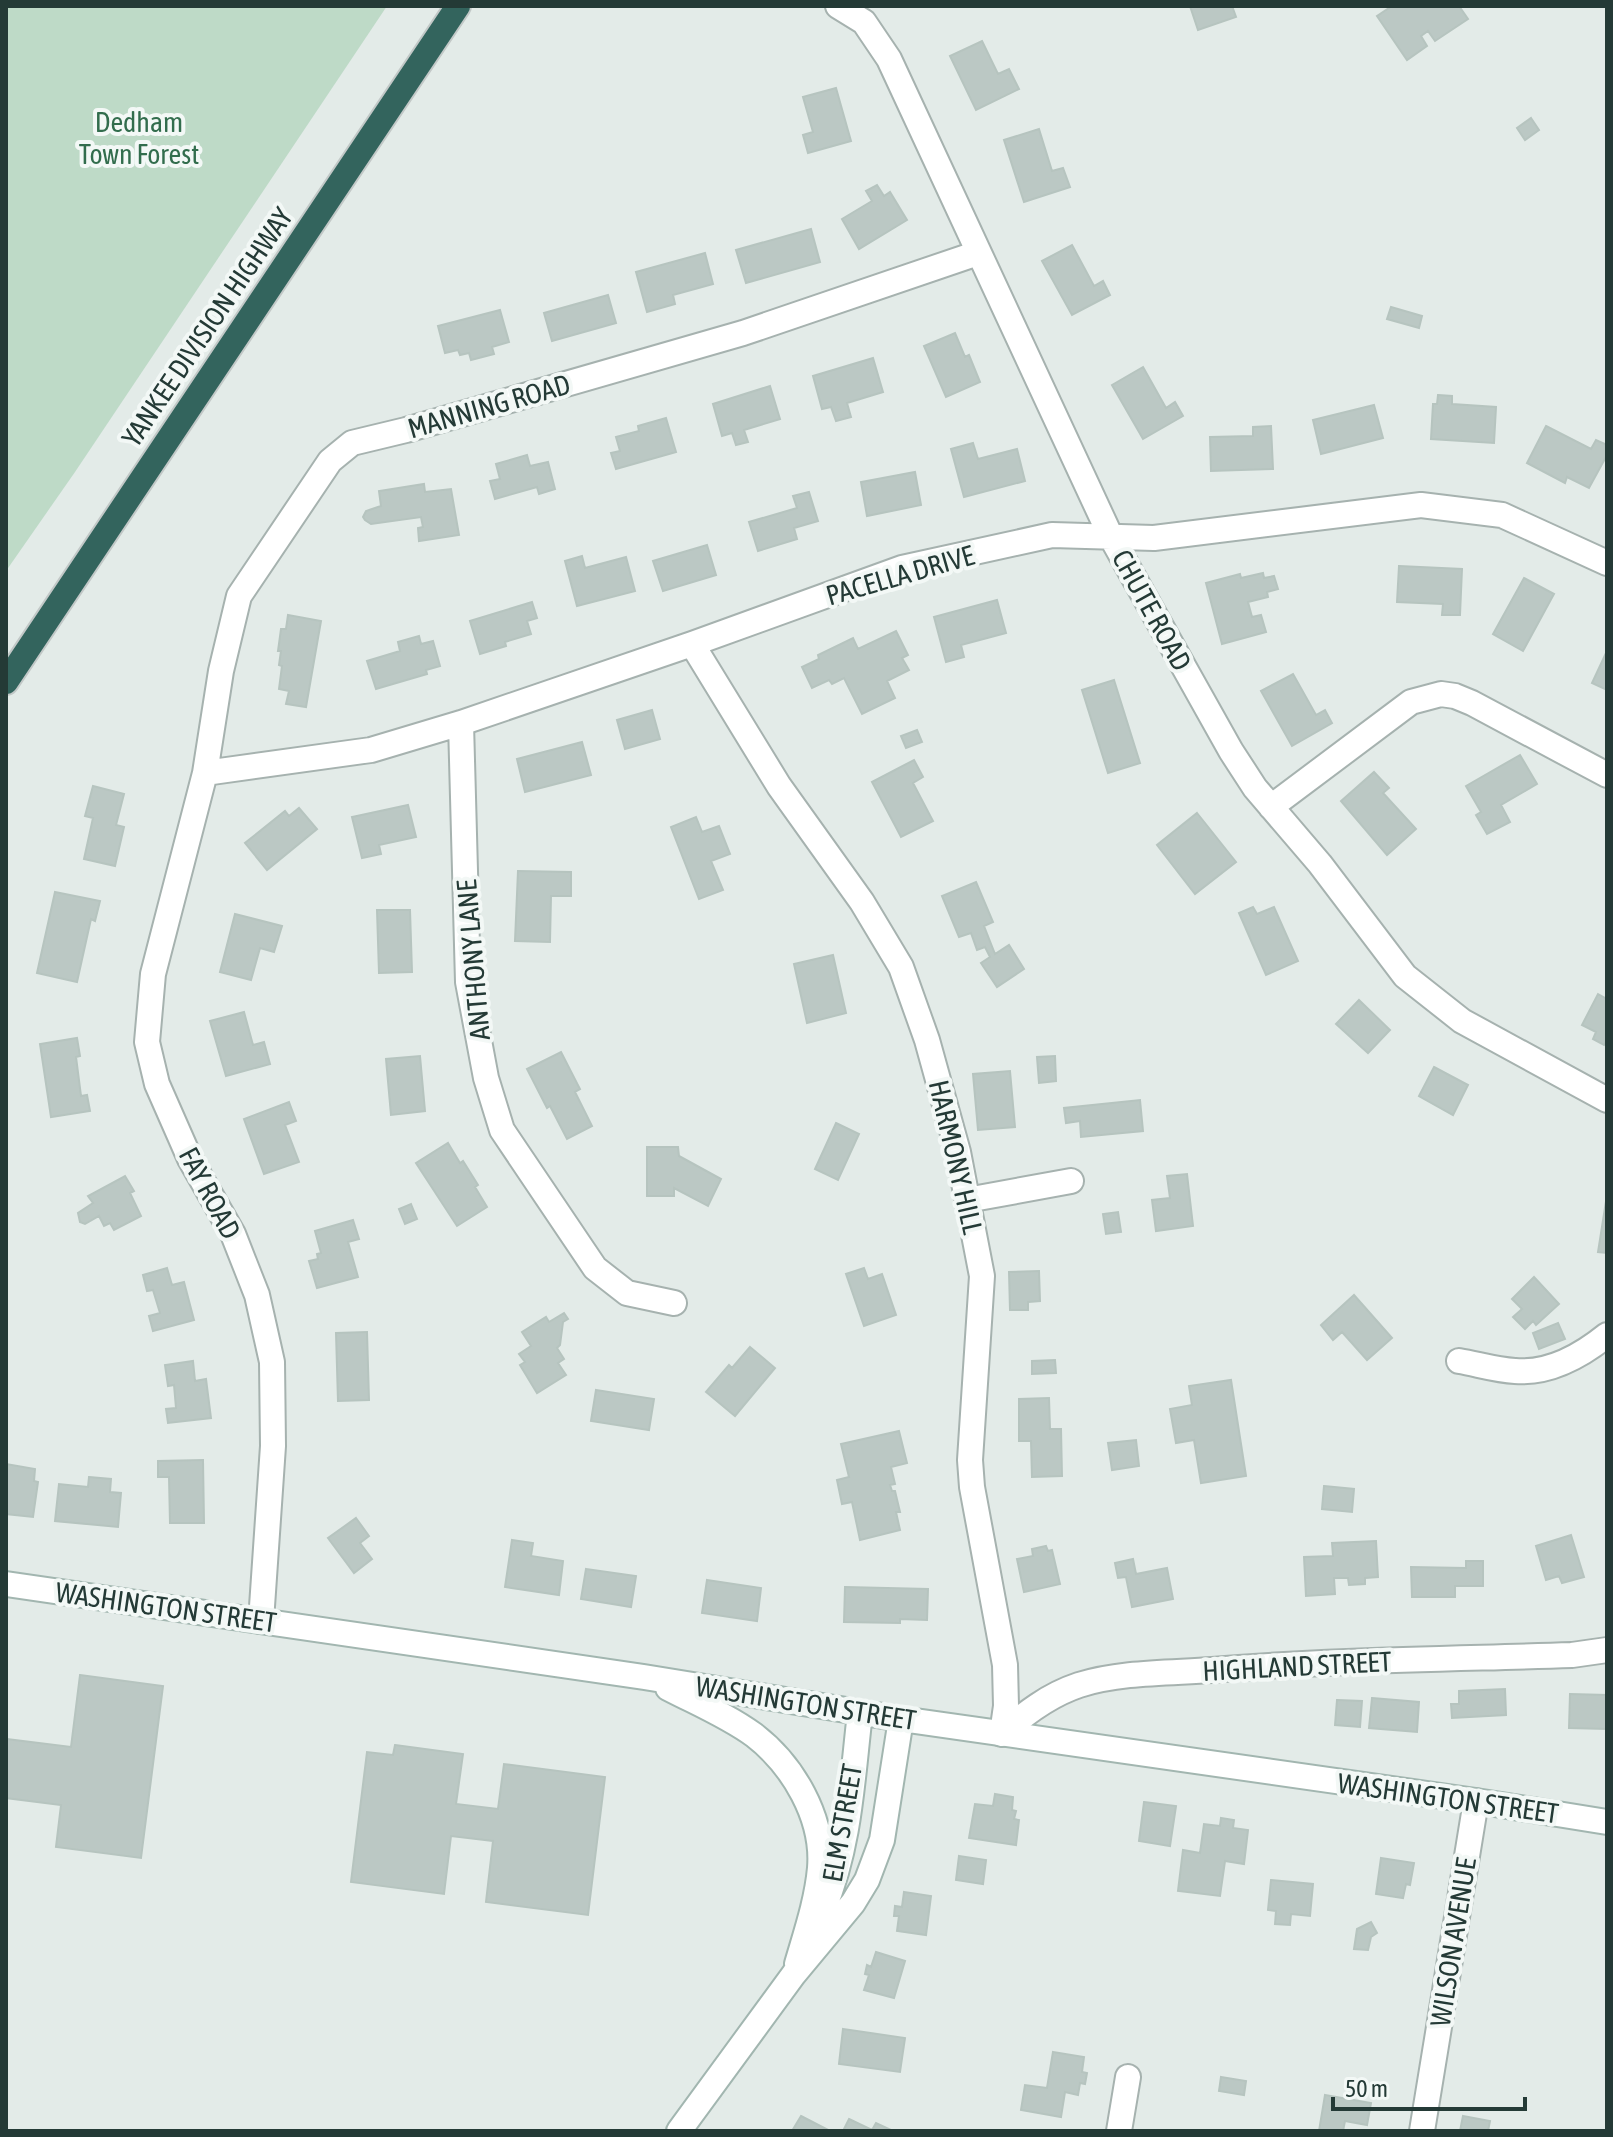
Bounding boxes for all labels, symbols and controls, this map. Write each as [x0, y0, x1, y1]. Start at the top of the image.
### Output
park label: Dedham Town Forest [79, 106, 199, 170]
street label: YANKEE DIVISION HIGHWAY [115, 201, 299, 452]
street label: MANNING ROAD [404, 368, 574, 444]
street label: PACELLA DRIVE [822, 539, 978, 611]
street label: CHUTE ROAD [1106, 544, 1198, 676]
street label: ANTHONY LANE [450, 878, 496, 1042]
street label: HARMONY HILL [923, 1077, 989, 1237]
street label: FAY ROAD [173, 1142, 247, 1244]
street label: WASHINGTON STREET [54, 1576, 278, 1638]
street label: HIGHLAND STREET [1202, 1645, 1392, 1687]
street label: WASHINGTON STREET [694, 1670, 918, 1736]
street label: ELM STREET [816, 1761, 868, 1885]
street label: WASHINGTON STREET [1336, 1767, 1560, 1829]
street label: WILSON AVENUE [1424, 1855, 1482, 2029]
scale bar [1333, 2061, 1525, 2111]
text: 50 m [1345, 2075, 1388, 2102]

